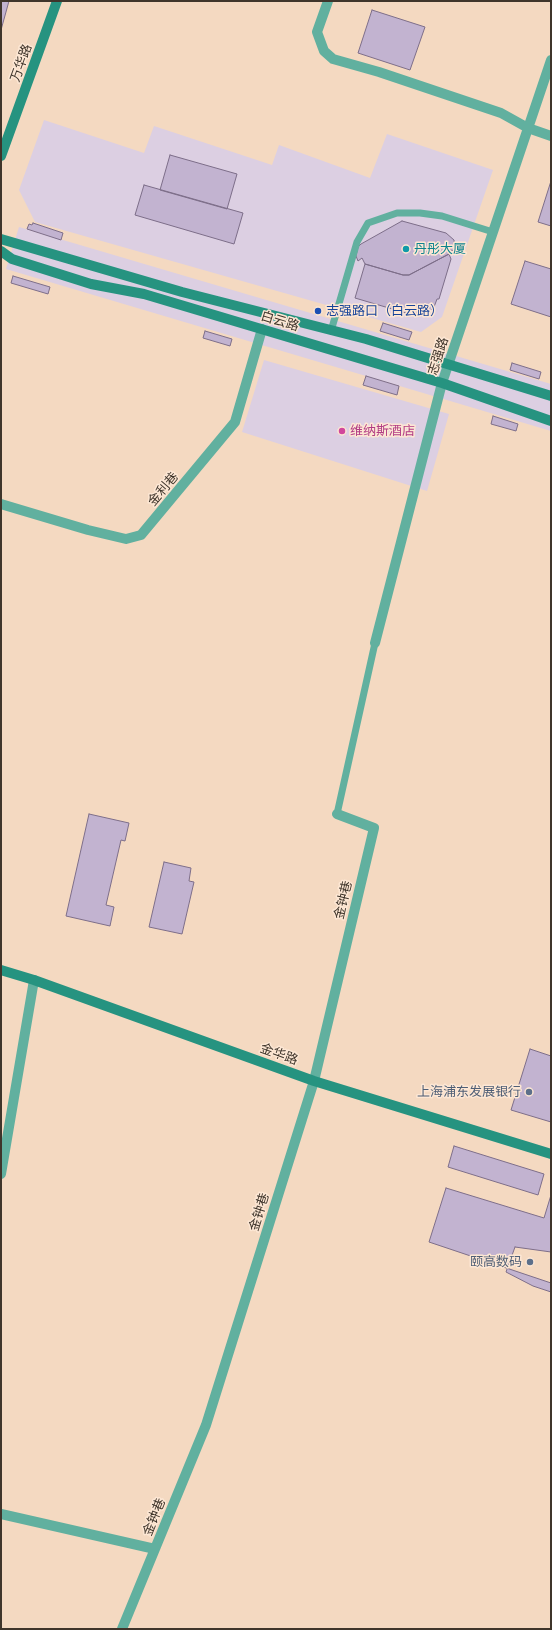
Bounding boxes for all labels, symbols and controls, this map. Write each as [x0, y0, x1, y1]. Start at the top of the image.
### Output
street label: 万华路 [7, 42, 35, 84]
place label: 丹彤大厦 [414, 241, 466, 257]
marker: 丹彤大厦 [401, 244, 411, 254]
place label: 志强路口（白云路） [326, 303, 443, 319]
marker: 志强路口（白云路） [313, 306, 323, 316]
street label: 白云路 [259, 308, 301, 334]
street label: 志强路 [425, 335, 451, 377]
place label: 维纳斯酒店 [350, 423, 415, 439]
marker: 维纳斯酒店 [337, 426, 347, 436]
street label: 金利巷 [144, 469, 182, 509]
street label: 金钟巷 [331, 879, 355, 921]
street label: 金华路 [258, 1040, 300, 1068]
place label: 上海浦东发展银行 [417, 1084, 521, 1100]
marker: 上海浦东发展银行 [524, 1087, 534, 1097]
street label: 金钟巷 [246, 1191, 272, 1233]
place label: 颐高数码 [470, 1254, 522, 1270]
marker: 颐高数码 [525, 1257, 535, 1267]
street label: 金钟巷 [139, 1496, 169, 1538]

